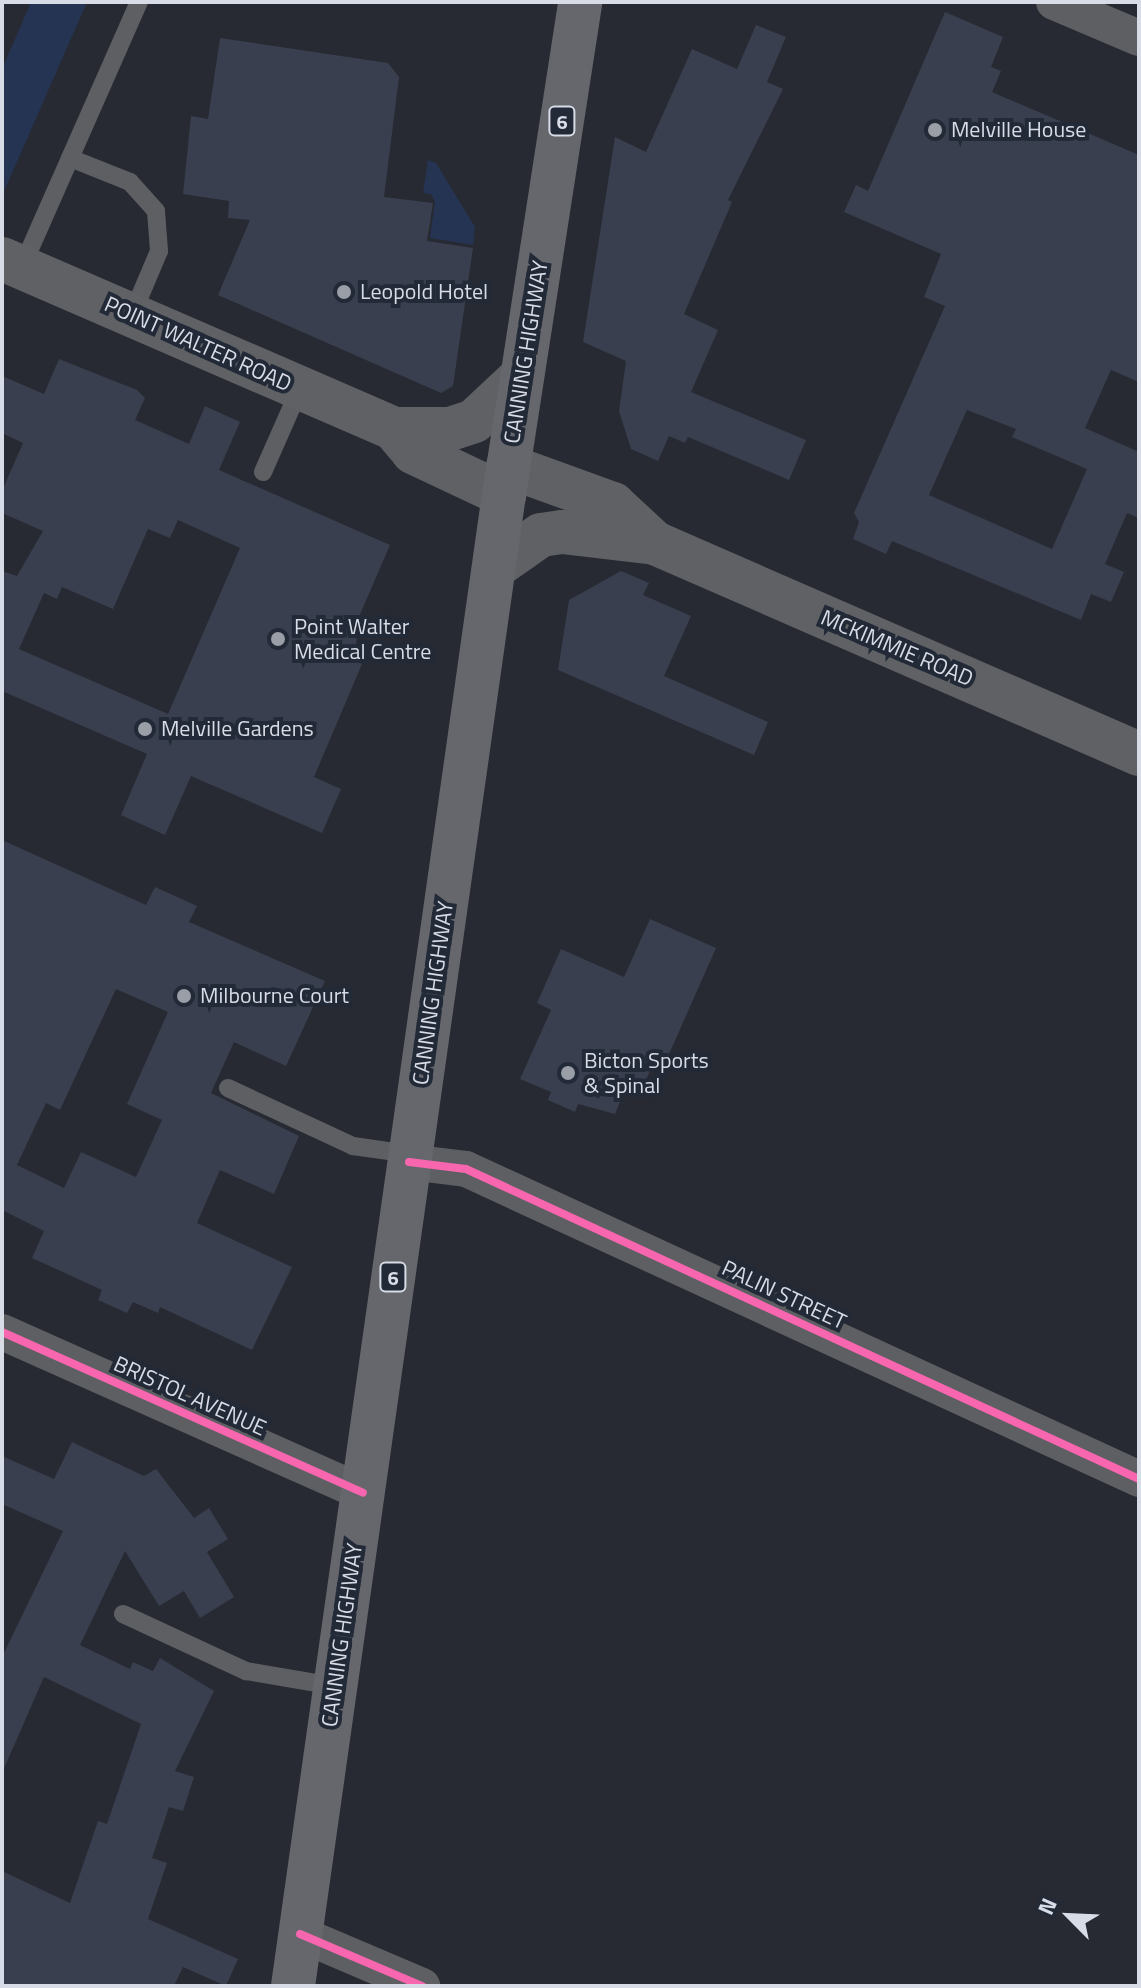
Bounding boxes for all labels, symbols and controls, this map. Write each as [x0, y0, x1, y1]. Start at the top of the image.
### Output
road number: 6 [548, 105, 576, 137]
place label: Melville House [951, 117, 1086, 143]
marker: Melville House [926, 121, 944, 139]
street label: CANNING HIGHWAY [498, 259, 554, 445]
place label: Leopold Hotel [360, 279, 488, 305]
marker: Leopold Hotel [335, 283, 353, 301]
street label: POINT WALTER ROAD [100, 291, 296, 397]
street label: MCKIMMIE ROAD [817, 604, 977, 692]
place label: Point Walter Medical Centre [294, 613, 431, 664]
marker: Point Walter Medical Centre [269, 630, 287, 648]
place label: Melville Gardens [161, 716, 314, 742]
marker: Melville Gardens [136, 720, 154, 738]
street label: CANNING HIGHWAY [407, 900, 459, 1086]
place label: Milbourne Court [200, 983, 349, 1009]
marker: Milbourne Court [175, 987, 193, 1005]
place label: Bicton Sports & Spinal [584, 1047, 709, 1098]
marker: Bicton Sports & Spinal [559, 1064, 577, 1082]
street label: PALIN STREET [718, 1255, 850, 1335]
road number: 6 [379, 1261, 407, 1293]
street label: BRISTOL AVENUE [110, 1351, 270, 1441]
street label: CANNING HIGHWAY [316, 1542, 368, 1728]
north arrow [1029, 1876, 1109, 1956]
text: N [1028, 1892, 1066, 1920]

